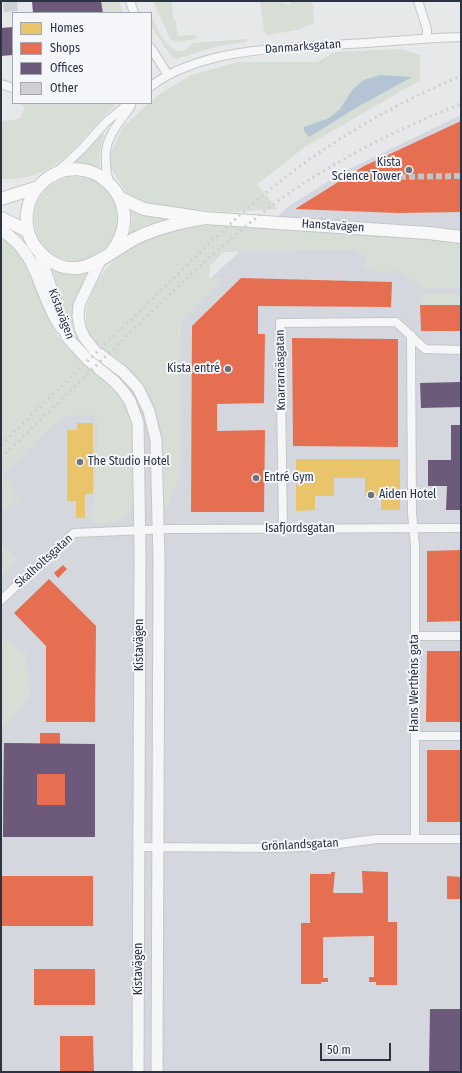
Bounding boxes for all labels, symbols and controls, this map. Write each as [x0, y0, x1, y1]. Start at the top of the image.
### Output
legend [12, 12, 152, 104]
text: Homes [50, 21, 84, 35]
street label: Danmarksgatan [264, 37, 342, 57]
text: Shops [50, 41, 80, 55]
text: Offices [50, 61, 83, 75]
text: Other [50, 81, 78, 95]
place label: Kista Science Tower [332, 156, 401, 184]
marker: Kista Science Tower [404, 165, 414, 175]
street label: Hanstavägen [301, 217, 365, 235]
street label: Kistavägen [45, 287, 77, 341]
street label: Knarrarnäsgatan [273, 329, 289, 411]
place label: Kista entré [167, 362, 220, 376]
marker: Kista entré [223, 364, 233, 374]
place label: The Studio Hotel [88, 455, 170, 469]
marker: The Studio Hotel [75, 457, 85, 467]
place label: Entré Gym [264, 471, 314, 485]
marker: Entré Gym [251, 473, 261, 483]
place label: Aiden Hotel [379, 488, 436, 502]
marker: Aiden Hotel [366, 490, 376, 500]
street label: Isafjordsgatan [265, 522, 335, 536]
street label: Skalholtsgatan [12, 531, 76, 591]
street label: Kistavägen [133, 619, 147, 671]
street label: Hans Werthéns gata [408, 634, 422, 732]
street label: Grönlandsgatan [261, 836, 339, 854]
street label: Kistavägen [132, 943, 146, 995]
scale bar [322, 1035, 393, 1061]
text: 50 m [327, 1043, 351, 1057]

